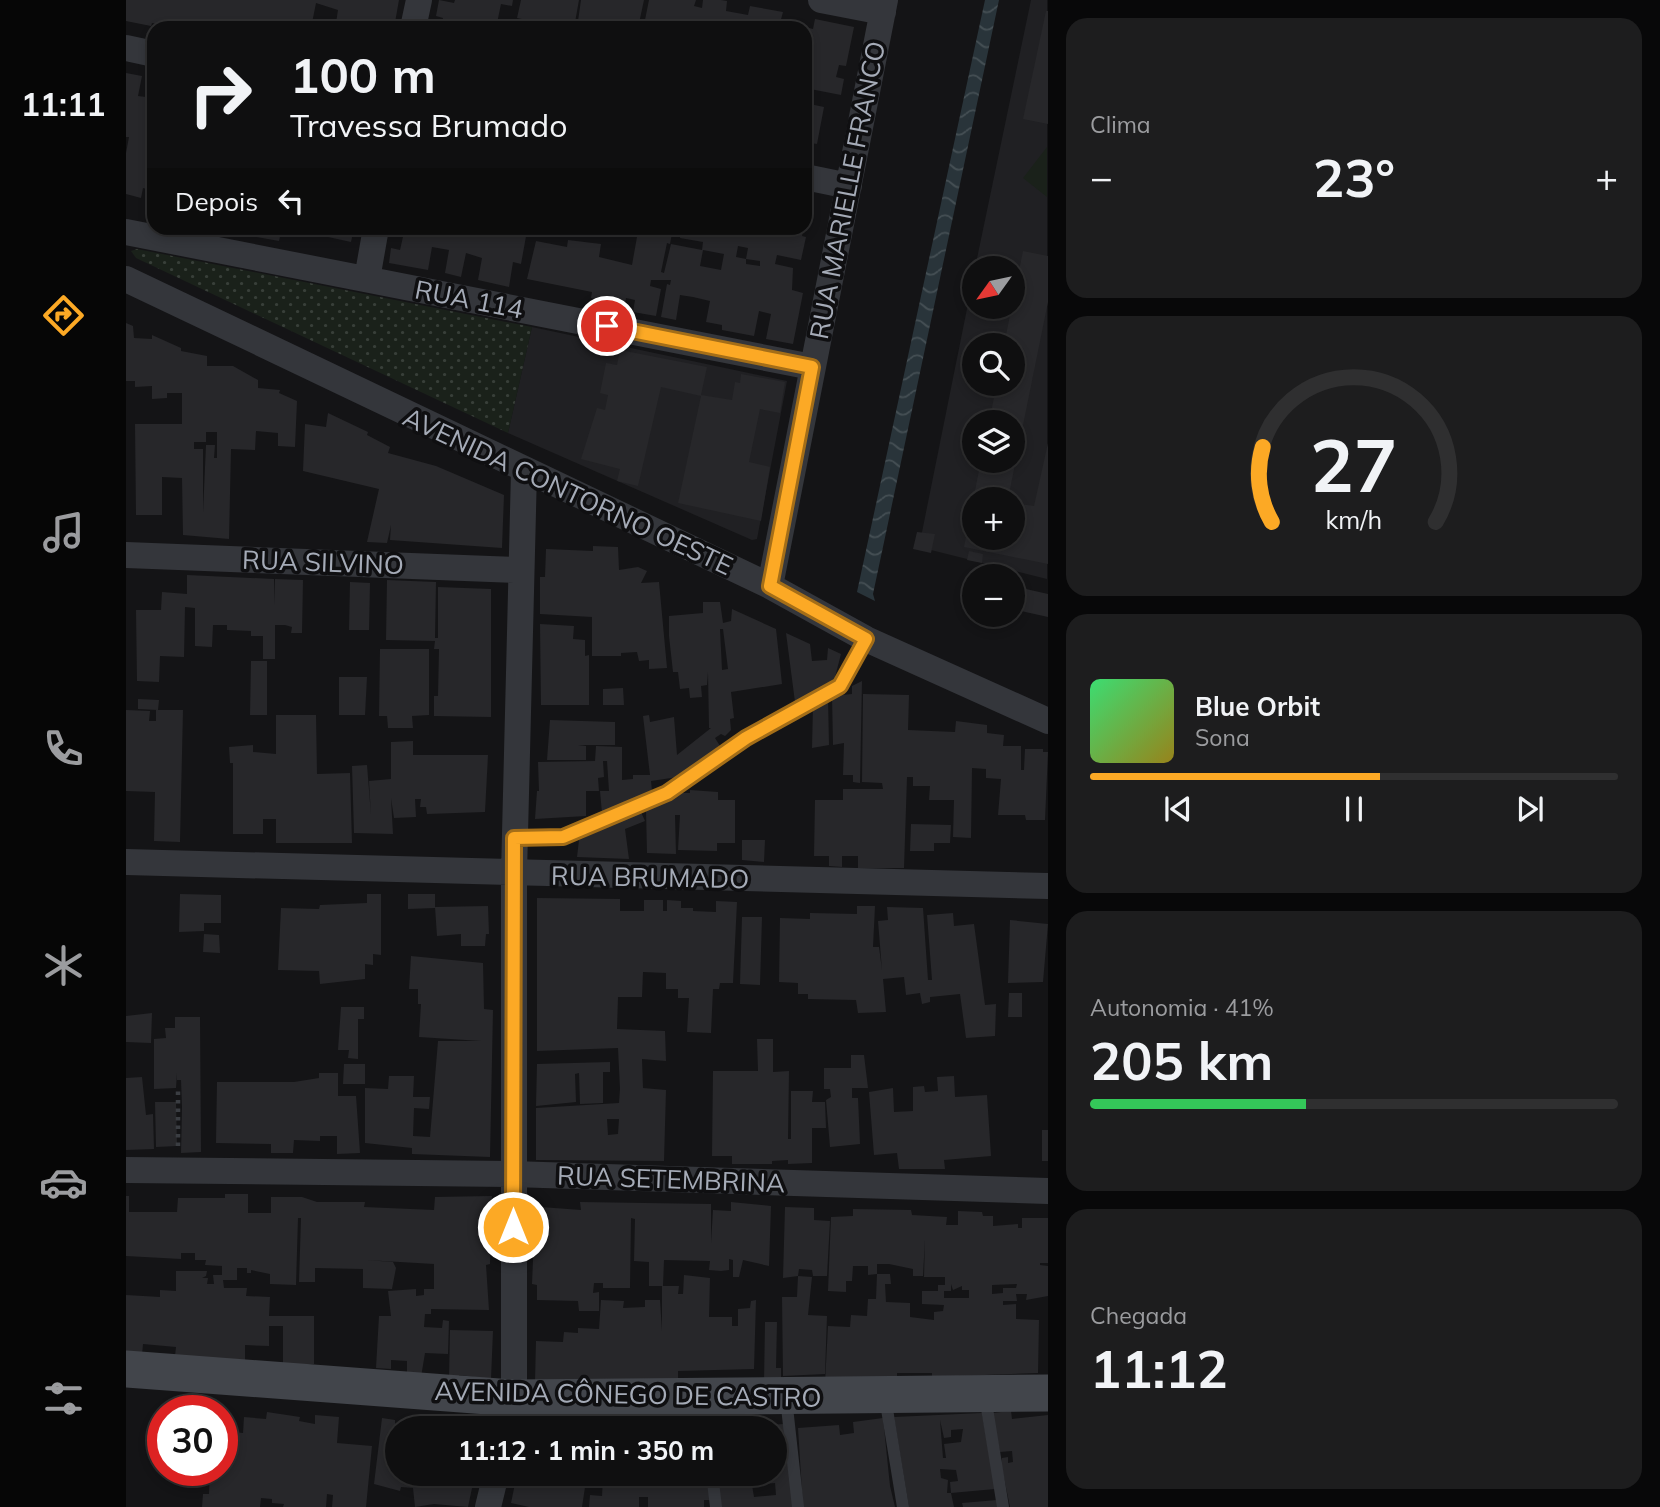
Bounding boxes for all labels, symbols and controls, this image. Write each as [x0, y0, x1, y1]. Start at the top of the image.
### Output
street label: RUA MARIELLE FRANCO [802, 38, 892, 342]
text: 100 m [290, 44, 436, 105]
icon: right [175, 49, 266, 140]
text: 11:11 [21, 84, 105, 124]
text: Travessa Brumado [290, 105, 567, 145]
text: Clima [1090, 110, 1151, 139]
text: 23° [1313, 145, 1395, 210]
text: − [1090, 153, 1113, 201]
text: + [1595, 153, 1618, 201]
icon: left [272, 182, 310, 220]
text: Depois [175, 185, 258, 218]
north arrow [962, 256, 1026, 318]
map controls [962, 256, 1025, 627]
street label: RUA 114 [412, 272, 526, 326]
icon: directions [39, 291, 88, 340]
pin [577, 296, 637, 356]
icon: arrive [588, 307, 626, 345]
button: search [962, 333, 1025, 396]
street label: AVENIDA CONTORNO OESTE [398, 400, 738, 582]
button: layers [962, 410, 1025, 473]
text: 27 [1310, 419, 1398, 510]
button: + [962, 487, 1025, 550]
text: km/h [1326, 503, 1382, 534]
icon: music [39, 508, 88, 557]
street label: RUA SILVINO [242, 543, 404, 581]
button: − [962, 564, 1025, 627]
text: Blue Orbit [1195, 690, 1320, 723]
text: Sona [1195, 723, 1250, 752]
icon: phone [39, 724, 88, 773]
icon: previous [1159, 790, 1197, 828]
icon: pause [1335, 790, 1373, 828]
icon: next [1511, 790, 1549, 828]
street label: RUA BRUMADO [551, 859, 749, 895]
icon: climate [39, 941, 88, 990]
text: Autonomia · 41% [1090, 993, 1274, 1022]
text: 205 km [1090, 1028, 1273, 1093]
icon: car [39, 1158, 88, 1207]
street label: RUA SETEMBRINA [556, 1159, 786, 1199]
position arrow [476, 1190, 550, 1264]
text: Chegada [1090, 1301, 1187, 1330]
text: 11:12 [1090, 1336, 1228, 1401]
icon: filters [39, 1374, 88, 1423]
street label: AVENIDA CÔNEGO DE CASTRO [434, 1374, 822, 1414]
speed limit sign: 30 [147, 1395, 238, 1486]
text: 11:12 · 1 min · 350 m [458, 1434, 714, 1467]

